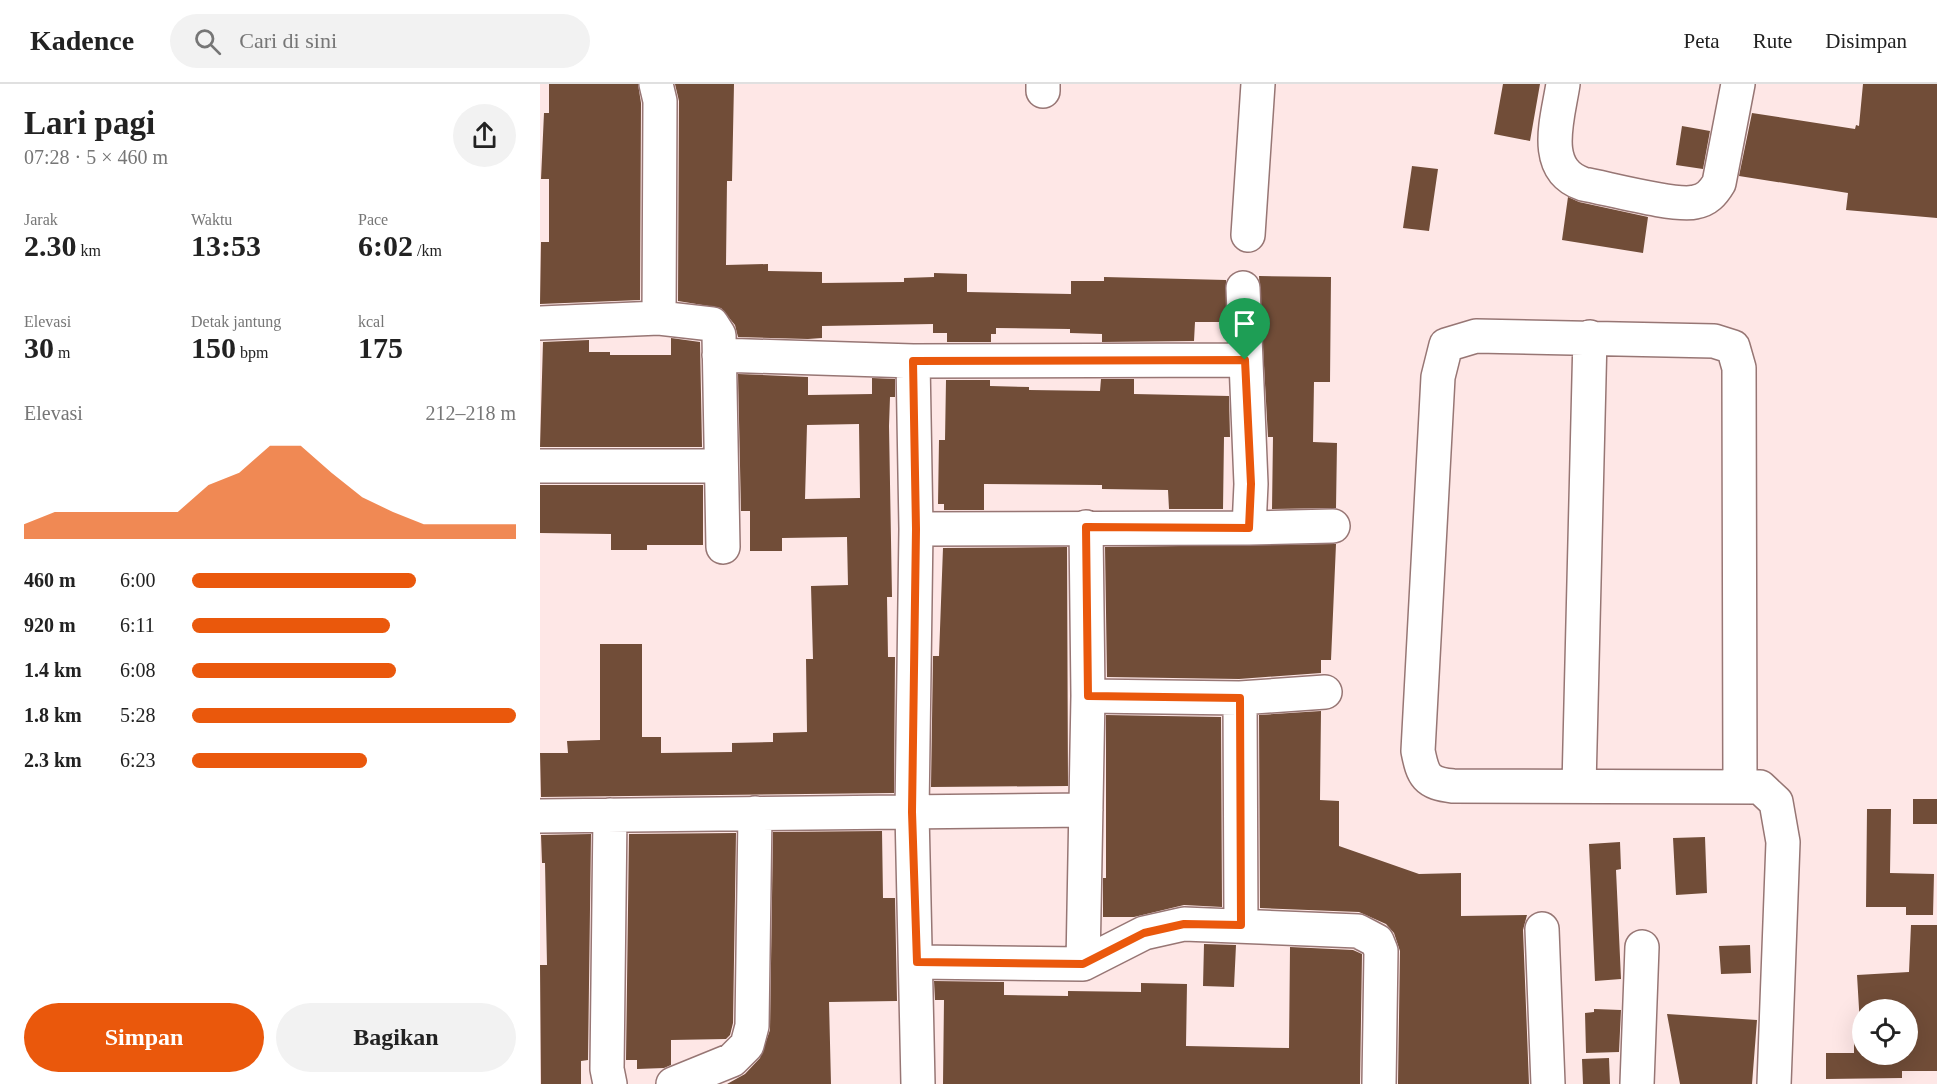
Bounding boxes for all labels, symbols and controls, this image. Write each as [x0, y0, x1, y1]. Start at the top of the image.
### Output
search box [170, 14, 590, 68]
text: Kadence [30, 25, 134, 56]
icon: search [191, 25, 224, 58]
text: Cari di sini [239, 28, 337, 53]
text: Peta [1684, 29, 1720, 53]
text: Rute [1753, 29, 1792, 53]
text: Disimpan [1825, 29, 1907, 53]
button: share [453, 104, 516, 167]
text: Lari pagi [24, 105, 155, 141]
text: 07:28 · 5 × 460 m [24, 146, 168, 168]
text: Jarak [24, 211, 58, 228]
text: Waktu [191, 211, 232, 228]
text: Pace [358, 211, 388, 228]
text: 2.30 [24, 229, 77, 262]
text: 13:53 [191, 229, 261, 262]
text: 6:02 [358, 229, 413, 262]
text: km [77, 242, 101, 259]
text: /km [413, 242, 442, 259]
pin [1219, 298, 1270, 360]
icon: arrive [1228, 307, 1261, 340]
text: Elevasi [24, 313, 71, 330]
text: Detak jantung [191, 313, 281, 330]
text: kcal [358, 313, 385, 330]
text: 30 [24, 331, 54, 364]
text: 150 [191, 331, 236, 364]
text: 175 [358, 331, 403, 364]
text: m [54, 344, 70, 361]
text: bpm [236, 344, 268, 361]
text: Elevasi [24, 402, 83, 424]
text: 212–218 m [425, 402, 516, 424]
text: 460 m [24, 569, 76, 591]
text: 6:00 [120, 569, 156, 591]
text: 920 m [24, 614, 76, 636]
text: 6:11 [120, 614, 155, 636]
text: 1.4 km [24, 659, 82, 681]
text: 6:08 [120, 659, 156, 681]
text: 1.8 km [24, 704, 82, 726]
text: 5:28 [120, 704, 156, 726]
text: 2.3 km [24, 749, 82, 771]
text: 6:23 [120, 749, 156, 771]
map controls [1852, 999, 1918, 1065]
button: locate [1852, 999, 1918, 1065]
button: Simpan [24, 1003, 264, 1072]
button: Bagikan [276, 1003, 516, 1072]

